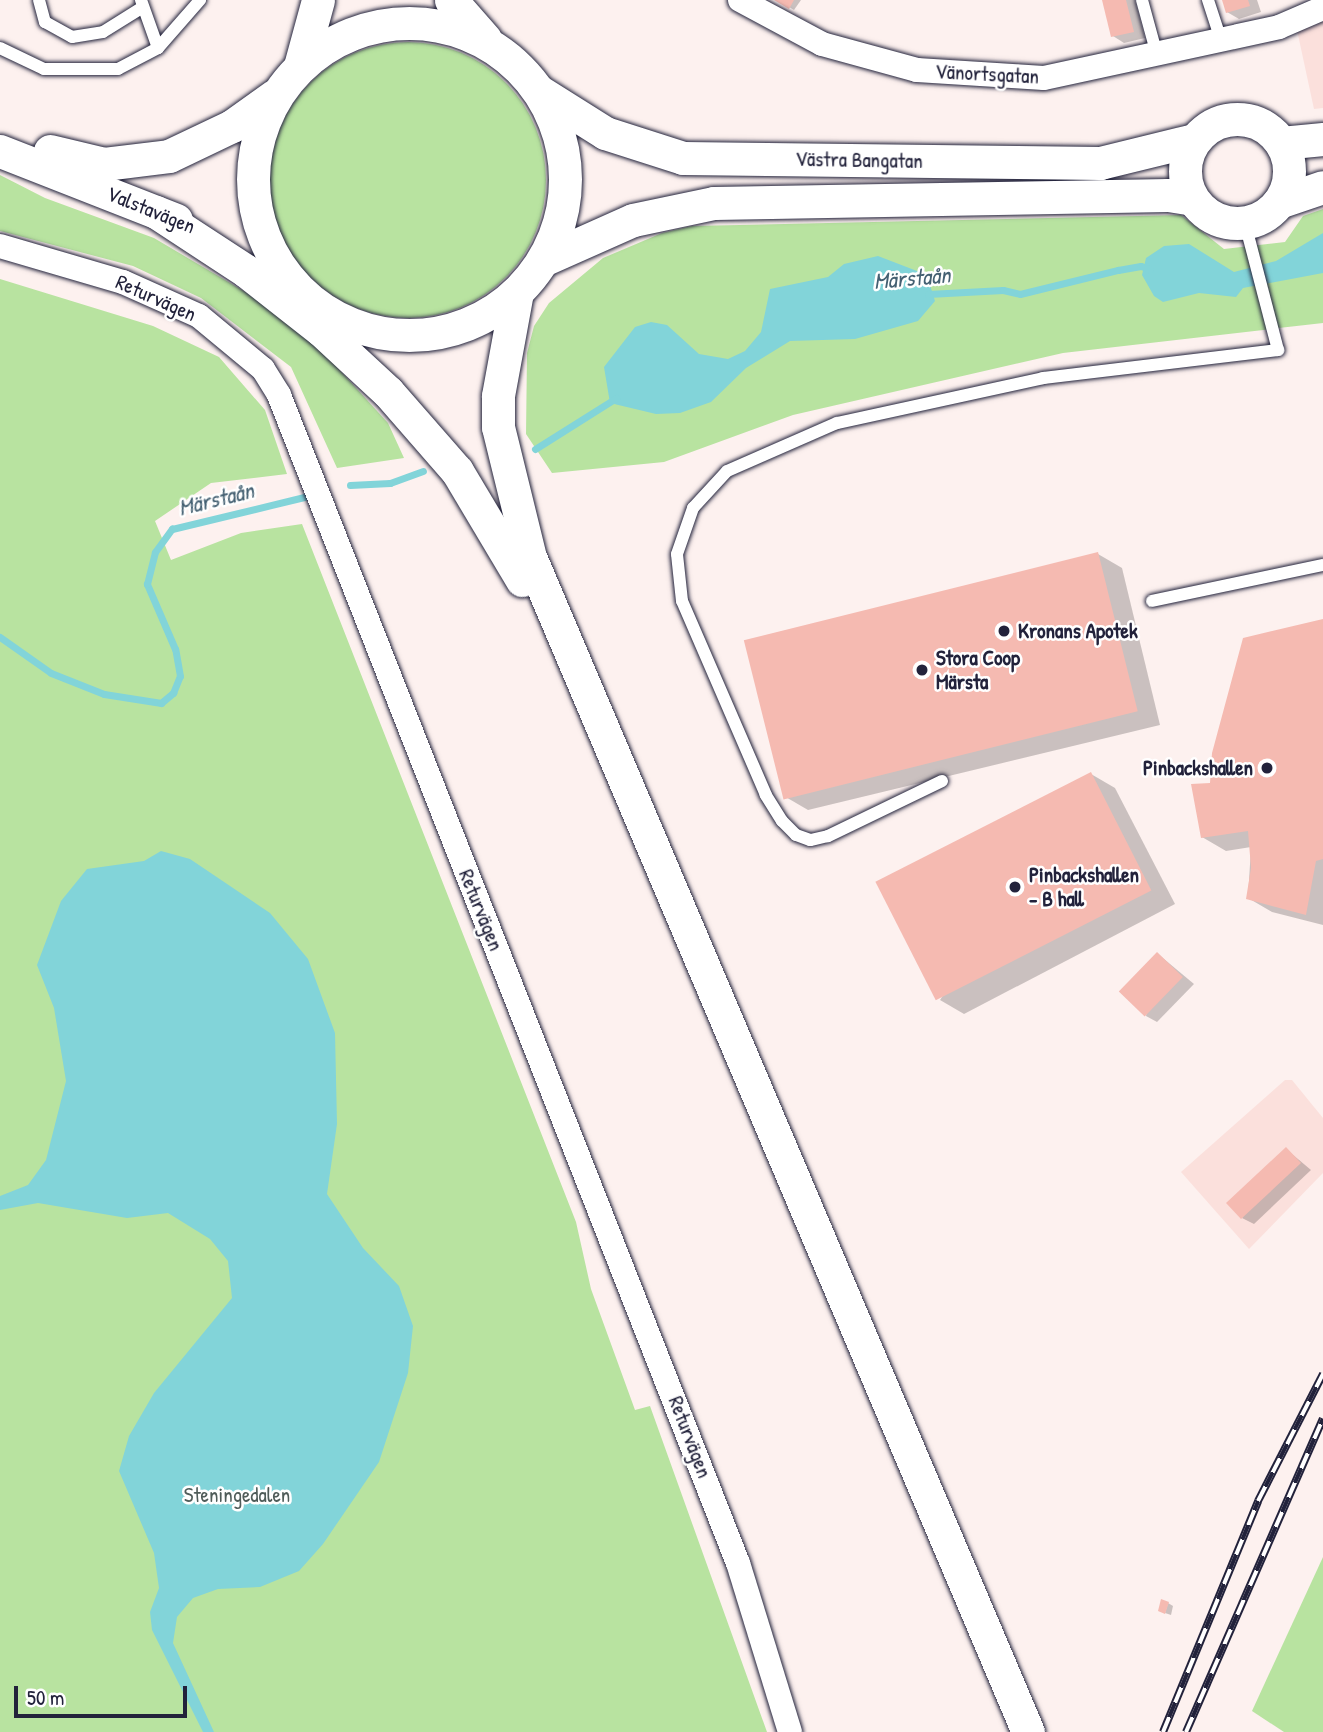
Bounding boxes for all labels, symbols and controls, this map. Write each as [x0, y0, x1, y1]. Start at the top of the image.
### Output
street label: Vänortsgatan [934, 59, 1040, 89]
street label: Västra Bangatan [795, 146, 923, 174]
street label: Valstavägen [103, 181, 199, 239]
water label: Märstaån [873, 261, 951, 295]
street label: Returvägen [112, 269, 200, 327]
water label: Märstaån [175, 476, 257, 522]
place label: Kronans Apotek [1018, 618, 1138, 644]
marker: Kronans Apotek [996, 623, 1012, 639]
place label: Stora Coop Märsta [936, 645, 1020, 695]
marker: Stora Coop Märsta [914, 662, 930, 678]
place label: Pinbackshallen [1143, 755, 1253, 781]
marker: Pinbackshallen [1259, 760, 1275, 776]
place label: Pinbackshallen - B hall [1029, 862, 1139, 912]
street label: Returvägen [453, 866, 509, 954]
marker: Pinbackshallen - B hall [1007, 879, 1023, 895]
street label: Returvägen [663, 1393, 717, 1481]
park label: Steningedalen [184, 1482, 290, 1508]
scale bar [18, 1672, 191, 1716]
text: 50 m [27, 1683, 64, 1712]

